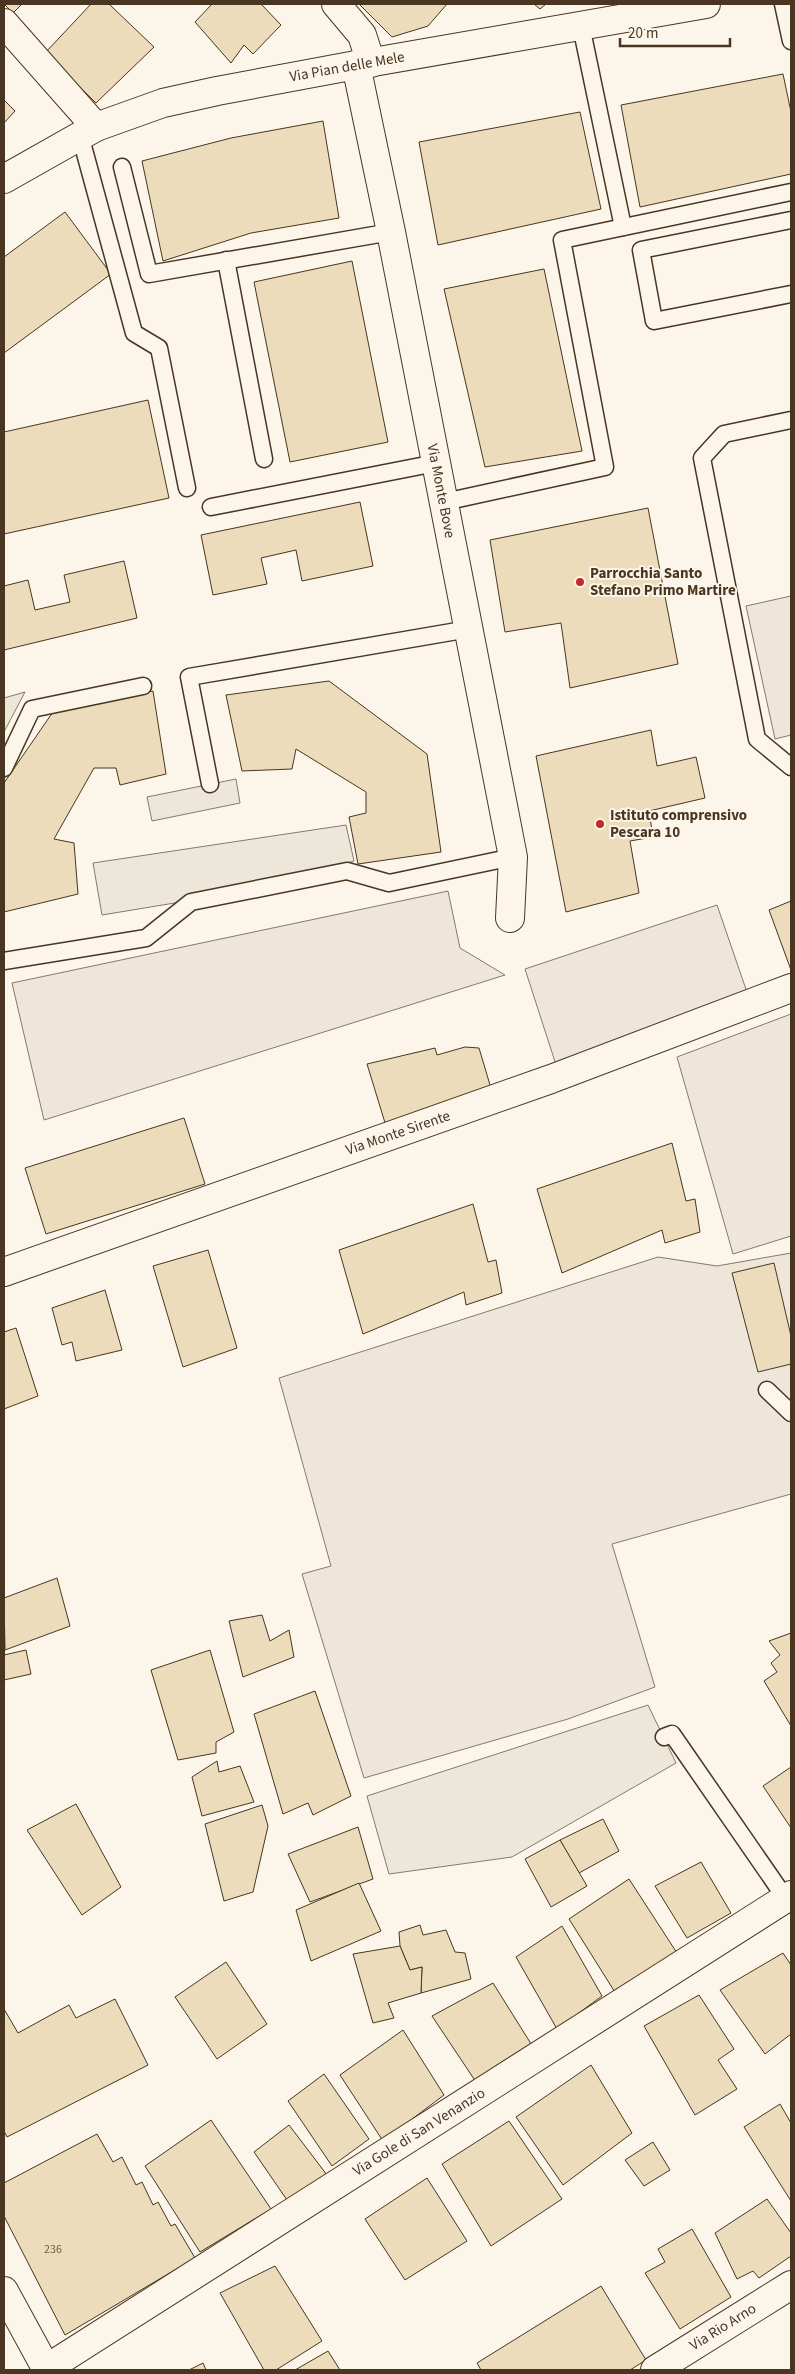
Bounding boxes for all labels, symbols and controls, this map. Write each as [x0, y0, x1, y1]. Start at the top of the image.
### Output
scale bar [620, 15, 730, 47]
text: 20 m [628, 23, 658, 44]
street label: Via Pian delle Mele [288, 47, 406, 87]
street label: Via Monte Bove [422, 442, 460, 540]
place label: Parrocchia Santo Stefano Primo Martire [590, 563, 736, 601]
marker: Parrocchia Santo Stefano Primo Martire [574, 576, 586, 588]
place label: Istituto comprensivo Pescara 10 [610, 805, 747, 843]
marker: Istituto comprensivo Pescara 10 [594, 818, 606, 830]
street label: Via Monte Sirente [343, 1105, 453, 1161]
street label: Via Gole di San Venanzio [349, 2083, 489, 2181]
house number: 236 [44, 2241, 62, 2258]
street label: Via Rio Arno [686, 2298, 760, 2356]

